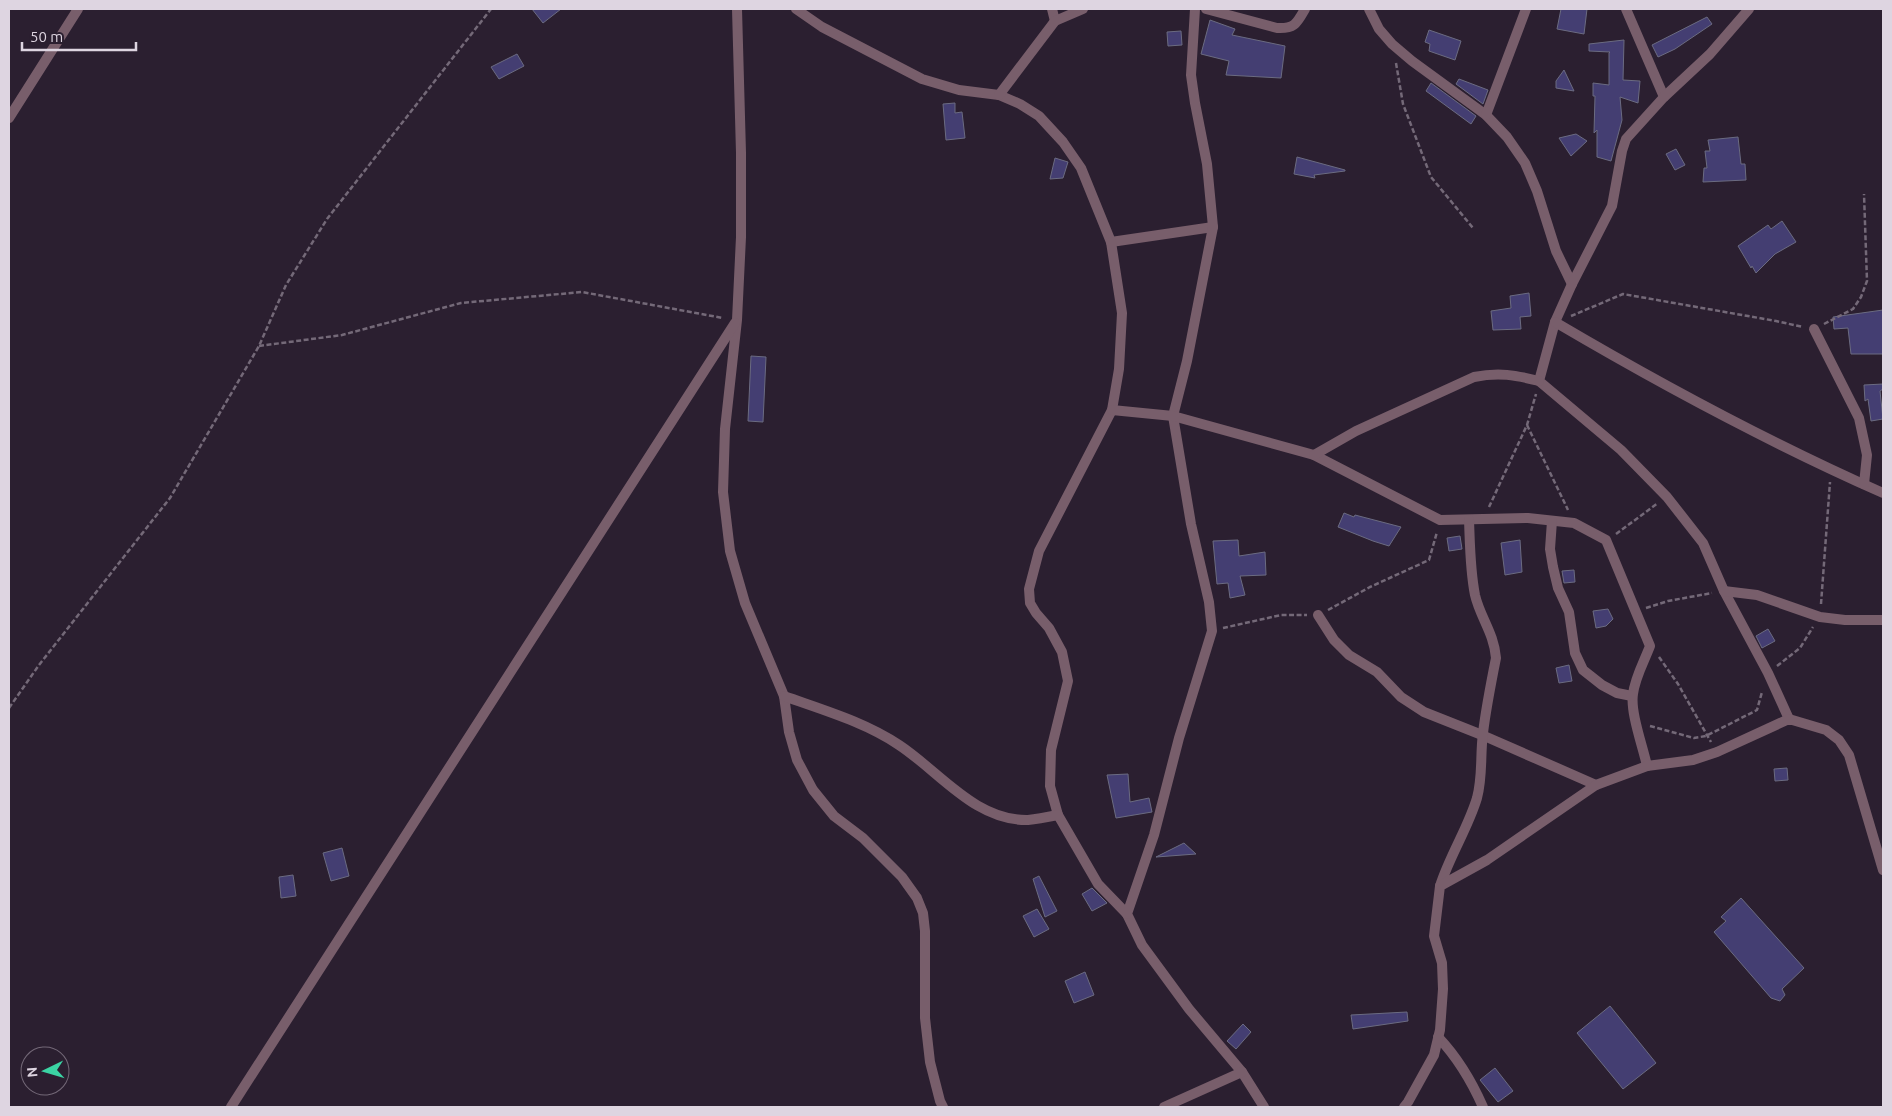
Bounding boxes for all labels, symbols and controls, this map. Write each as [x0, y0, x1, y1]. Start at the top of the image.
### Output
scale bar [22, 20, 136, 52]
text: 50 m [30, 28, 63, 45]
north arrow [20, 1046, 70, 1096]
text: N [24, 1066, 40, 1078]

